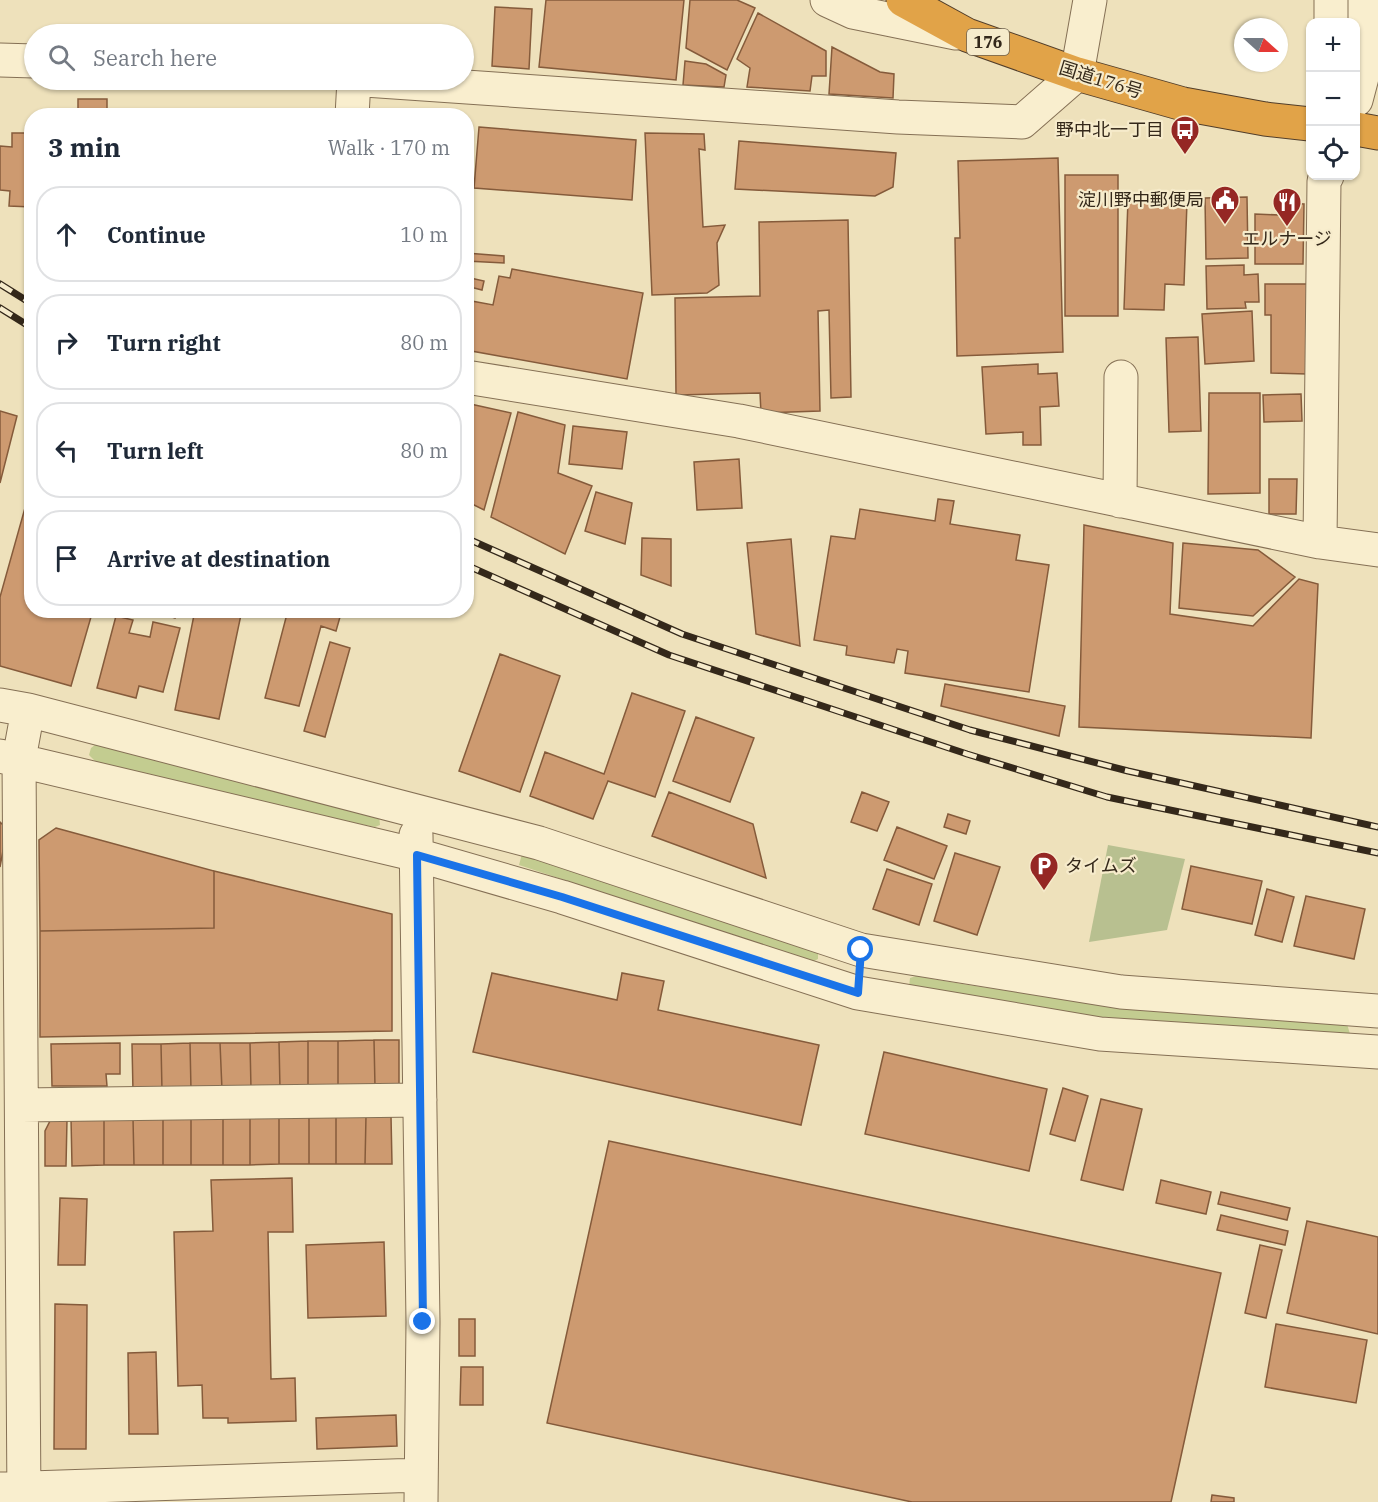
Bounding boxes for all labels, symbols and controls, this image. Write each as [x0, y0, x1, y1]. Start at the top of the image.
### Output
north arrow [1234, 18, 1288, 72]
map controls [1306, 18, 1360, 180]
button: + [1306, 18, 1360, 72]
search box [24, 24, 474, 90]
road number: 176 [967, 29, 1009, 55]
icon: search [45, 41, 78, 74]
text: Search here [93, 43, 217, 72]
street label: 国道176号 [1056, 56, 1146, 103]
button: − [1306, 72, 1360, 126]
bus stop icon: 野中北一丁目 [1169, 114, 1201, 156]
place label: 野中北一丁目 [1056, 118, 1164, 141]
button: locate [1306, 126, 1360, 180]
text: 3 min [48, 130, 121, 164]
text: Walk · 170 m [328, 134, 450, 161]
public building icon: 淀川野中郵便局 [1209, 184, 1241, 226]
restaurant icon: エルナージ [1271, 186, 1303, 228]
place label: 淀川野中郵便局 [1078, 188, 1204, 211]
icon: ahead [50, 218, 83, 251]
text: Continue [107, 220, 206, 249]
text: 10 m [400, 221, 448, 248]
place label: エルナージ [1242, 227, 1332, 250]
icon: right [50, 326, 83, 359]
text: Turn right [107, 328, 221, 357]
text: 80 m [400, 329, 448, 356]
icon: left [50, 434, 83, 467]
text: Turn left [107, 436, 203, 465]
text: 80 m [400, 437, 448, 464]
icon: arrive [50, 542, 83, 575]
text: Arrive at destination [107, 544, 330, 573]
parking icon: タイムズ [1028, 850, 1060, 892]
place label: タイムズ [1065, 854, 1137, 877]
route start [847, 936, 873, 962]
route end [409, 1308, 435, 1334]

